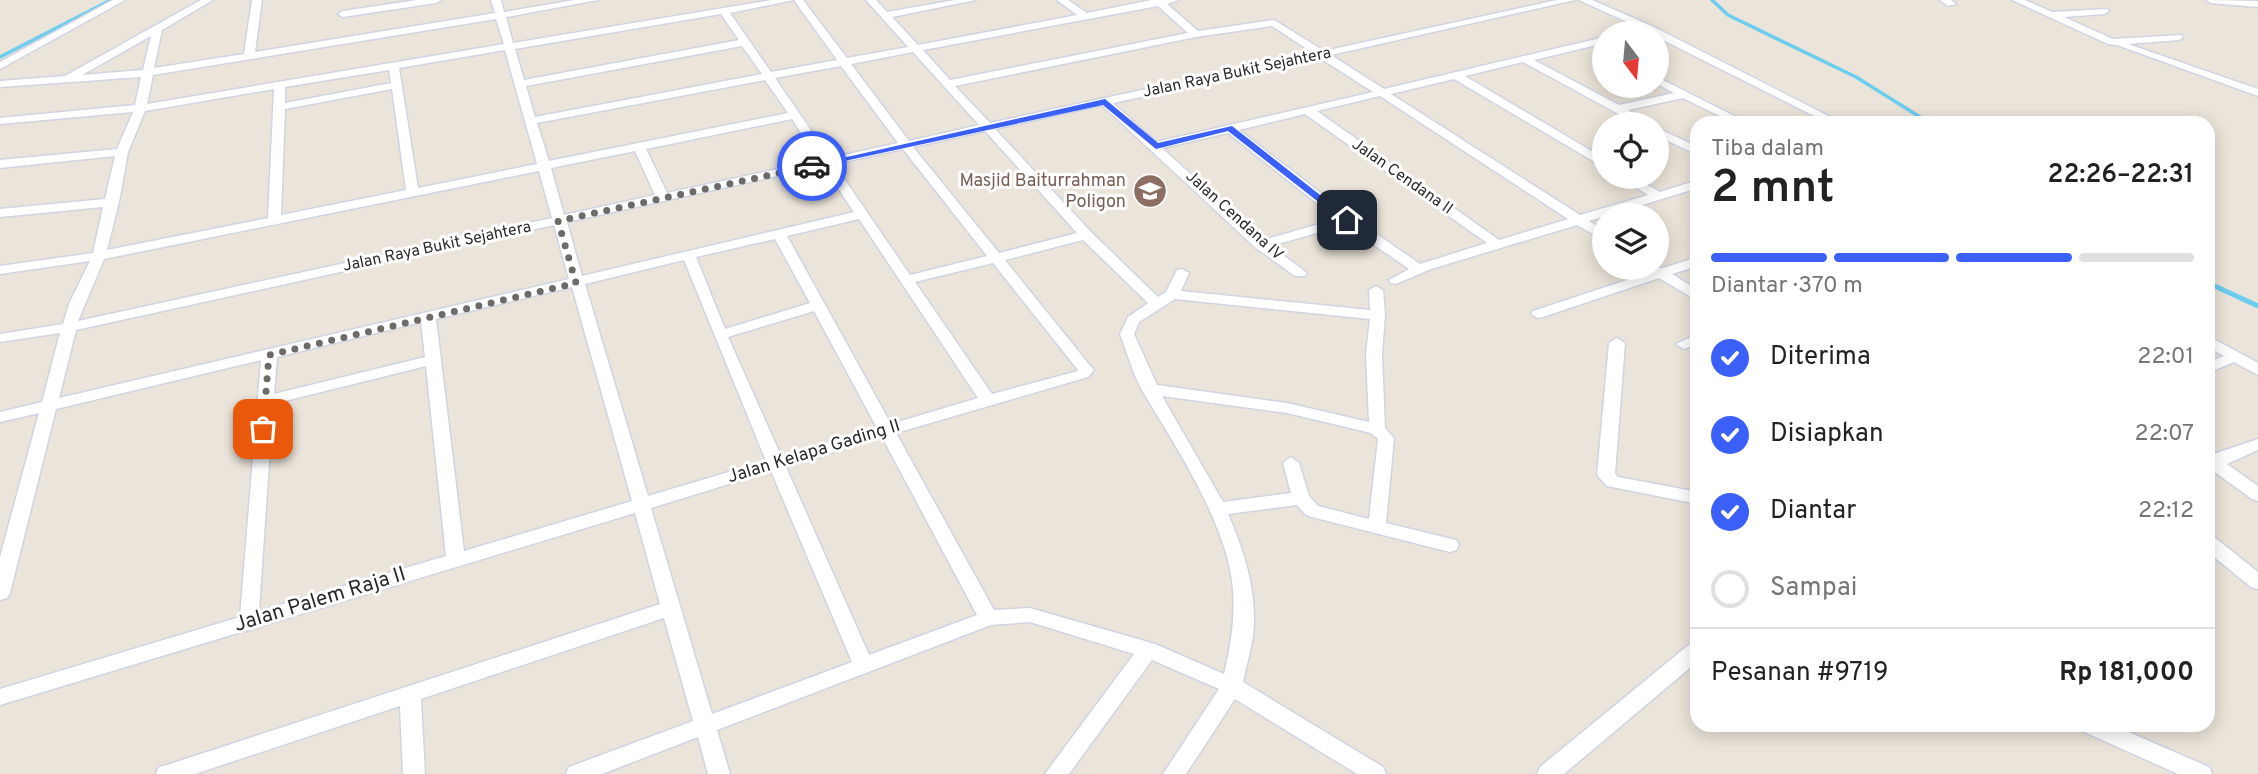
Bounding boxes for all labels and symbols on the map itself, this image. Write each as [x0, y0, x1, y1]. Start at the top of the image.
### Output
north arrow [1592, 21, 1670, 98]
street label: Jalan Raya Bukit Sejahtera [1141, 43, 1333, 103]
courier [777, 131, 847, 201]
street label: Jalan Cendana II [1347, 135, 1457, 219]
street label: Jalan Cendana IV [1181, 167, 1287, 265]
place label: Masjid Baiturrahman Poligon [959, 170, 1126, 214]
school or university icon: Masjid Baiturrahman Poligon [1131, 172, 1169, 210]
pin [1317, 190, 1377, 250]
street label: Jalan Raya Bukit Sejahtera [341, 217, 533, 277]
pin [233, 399, 293, 459]
street label: Jalan Kelapa Gading II [725, 415, 903, 489]
street label: Jalan Palem Raja II [231, 561, 409, 639]

